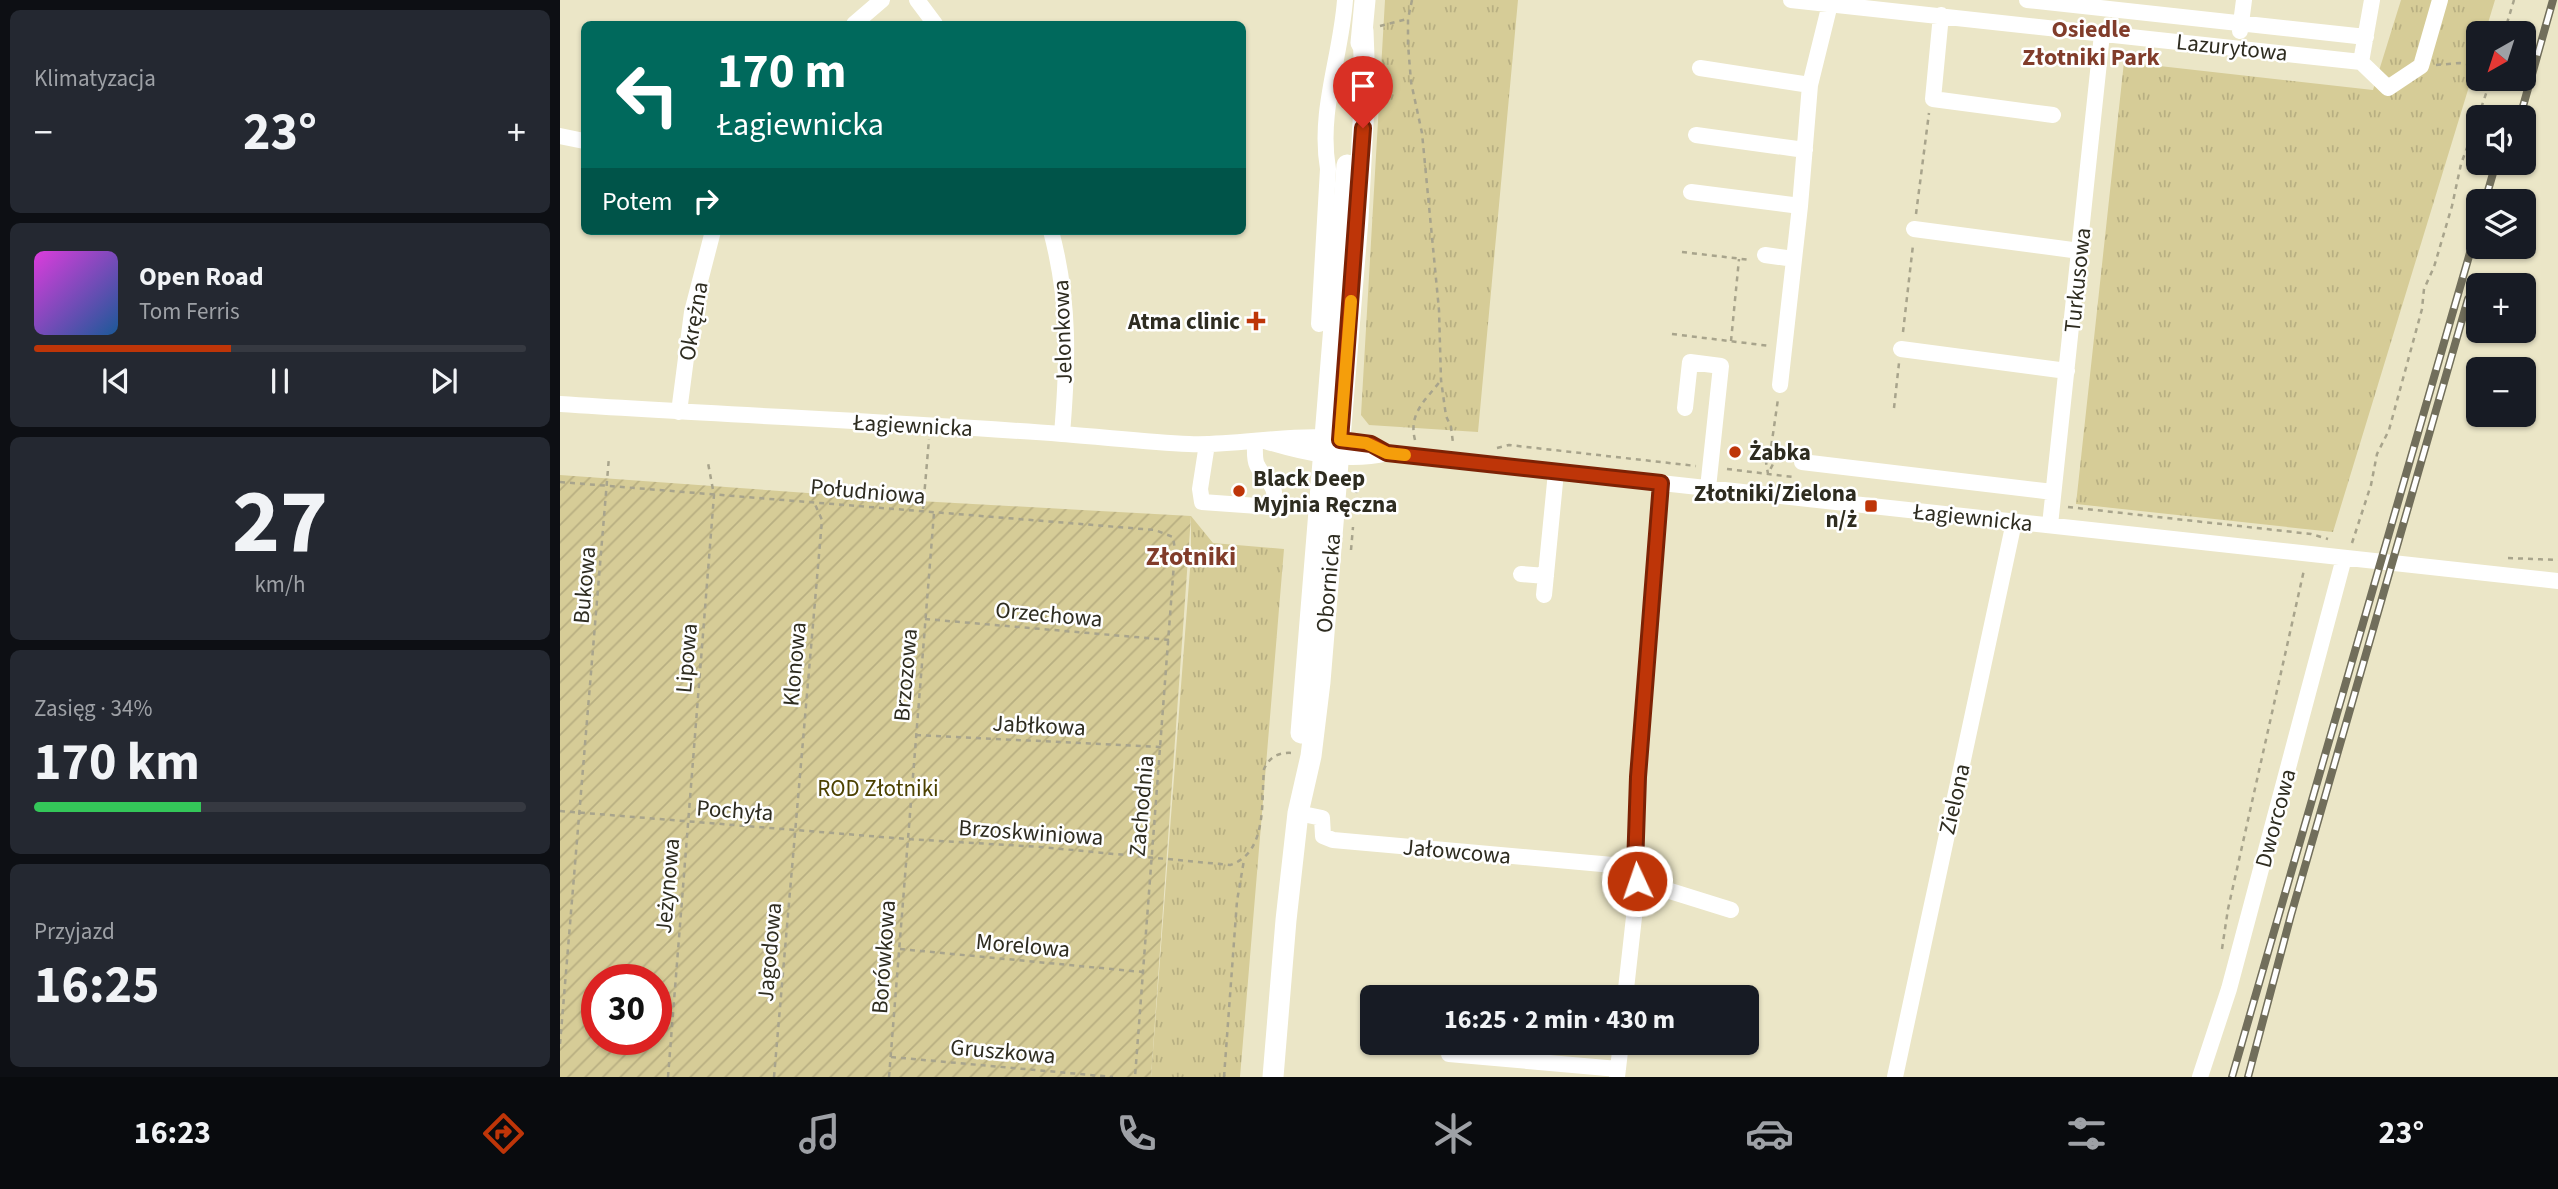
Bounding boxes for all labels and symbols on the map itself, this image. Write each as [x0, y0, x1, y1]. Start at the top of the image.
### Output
district label: Osiedle Złotniki Park [2022, 12, 2160, 75]
north arrow [2466, 21, 2536, 91]
street label: Lazurytowa [2175, 25, 2289, 70]
pin [1333, 56, 1393, 128]
street label: Turkusowa [2056, 226, 2099, 334]
street label: Okrężna [670, 279, 717, 363]
street label: Jelonkowa [1044, 279, 1081, 385]
place label: Atma clinic [1127, 305, 1240, 338]
marker: Atma clinic [1246, 311, 1266, 331]
street label: Łagiewnicka [851, 406, 974, 445]
place label: Żabka [1749, 436, 1811, 469]
marker: Żabka [1727, 444, 1743, 460]
place label: Black Deep Myjnia Ręczna [1253, 462, 1397, 521]
street label: Południowa [809, 470, 927, 513]
place label: Złotniki/Zielona n/ż [1694, 477, 1857, 536]
marker: Black Deep Myjnia Ręczna [1231, 483, 1247, 499]
street label: Łagiewnicka [1911, 495, 2034, 540]
marker: Złotniki/Zielona n/ż [1863, 498, 1879, 514]
street label: Obornicka [1308, 532, 1349, 634]
district label: Złotniki [1146, 538, 1236, 575]
street label: Bukowa [565, 545, 604, 625]
street label: Orzechowa [994, 593, 1104, 636]
street label: Klonowa [774, 621, 815, 708]
street label: Lipowa [667, 622, 706, 694]
street label: Brzozowa [885, 627, 926, 723]
street label: Jabłkowa [991, 707, 1086, 744]
street label: Zachodnia [1121, 754, 1162, 858]
street label: Zielona [1930, 760, 1979, 838]
street label: Dworcowa [2246, 765, 2305, 871]
park label: ROD Złotniki [817, 772, 939, 805]
street label: Pochyła [695, 791, 775, 830]
street label: Brzoskwiniowa [957, 811, 1105, 854]
street label: Jałowcowa [1401, 830, 1512, 873]
street label: Jeżynowa [647, 837, 688, 935]
position arrow [1600, 844, 1674, 918]
street label: Borówkowa [863, 899, 904, 1015]
street label: Jagodowa [749, 901, 790, 1003]
street label: Morelowa [974, 925, 1071, 966]
speed limit sign: 30 [581, 964, 672, 1055]
street label: Gruszkowa [949, 1030, 1057, 1073]

